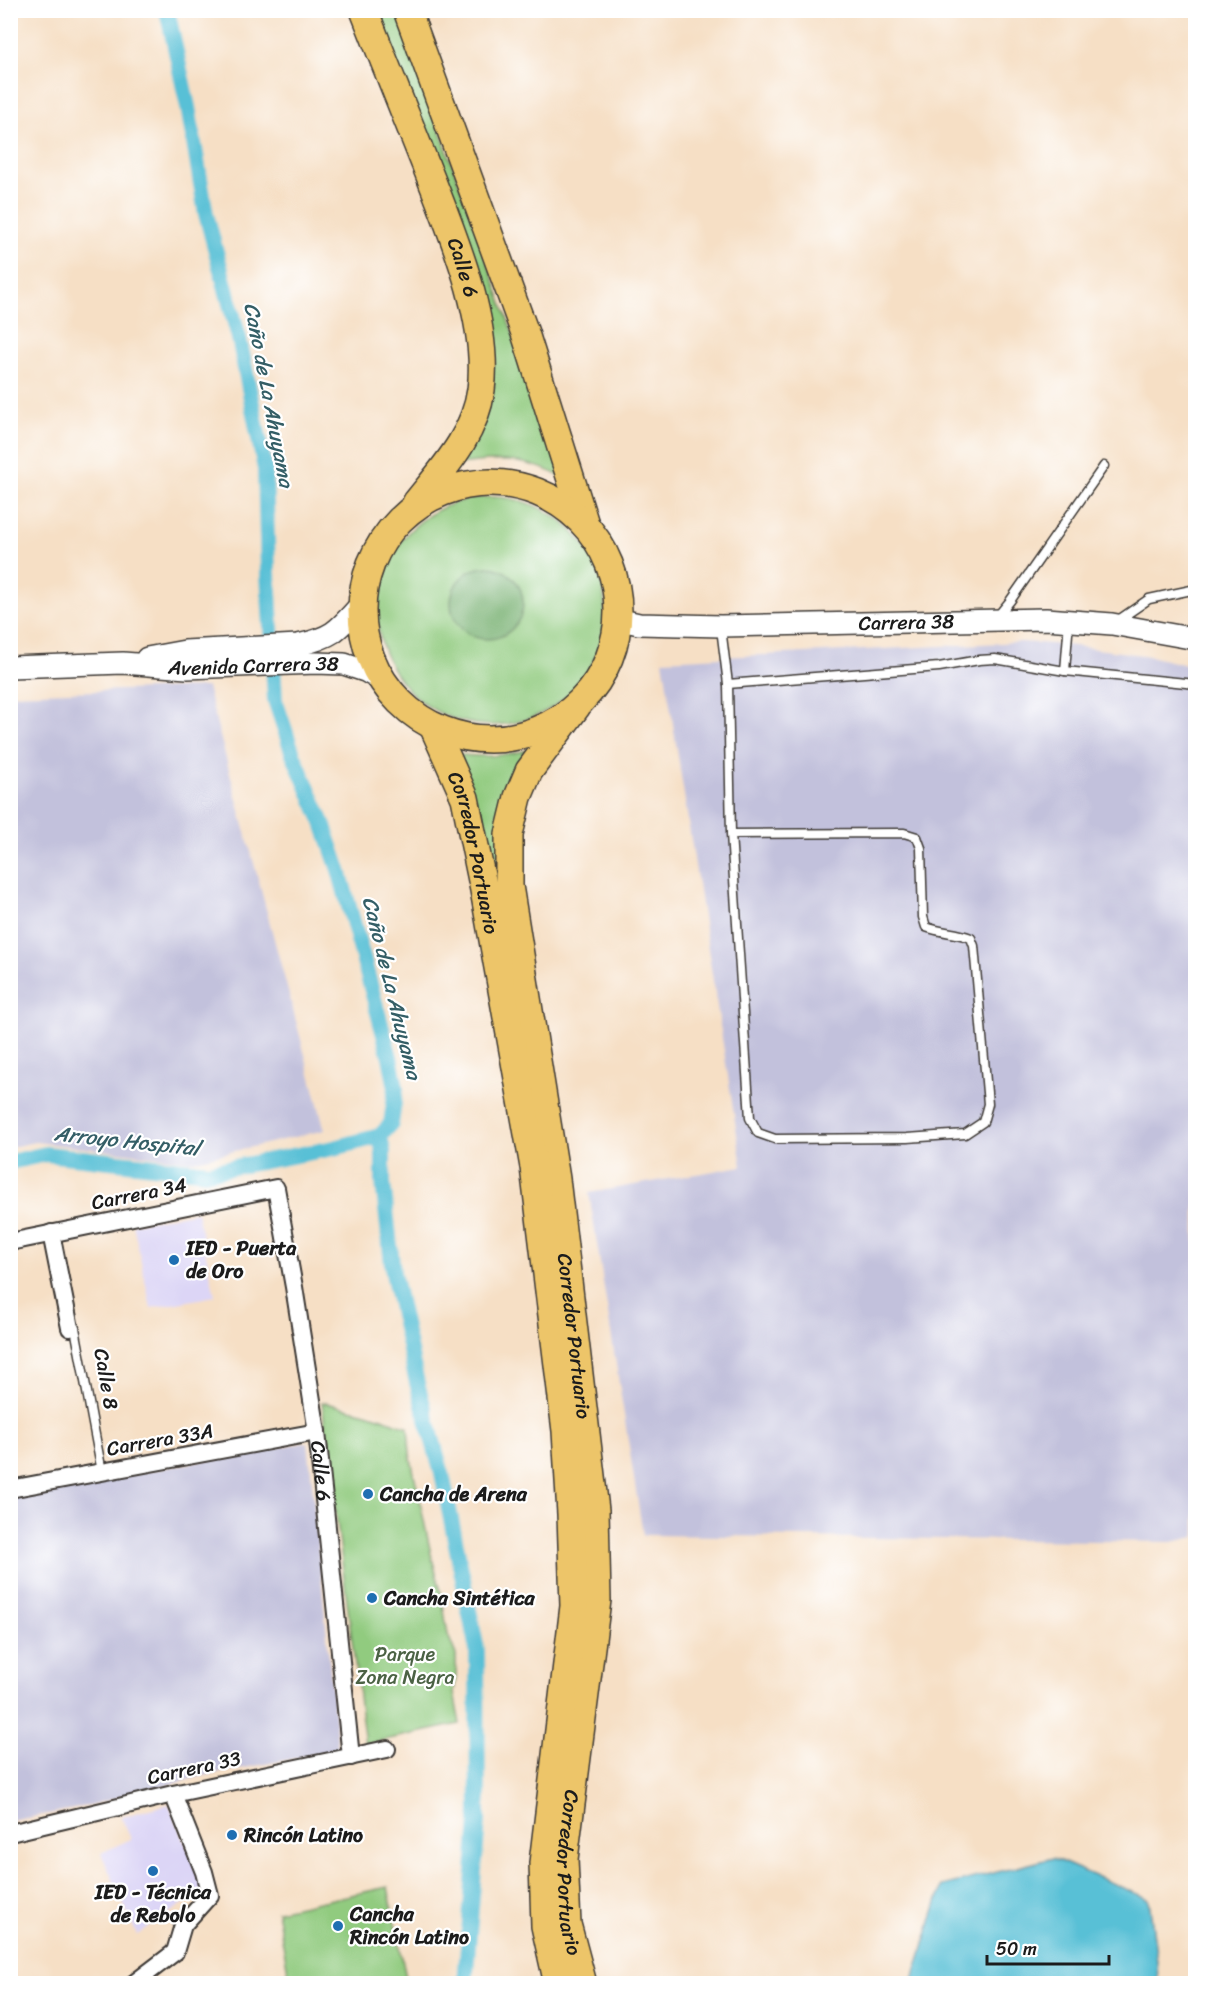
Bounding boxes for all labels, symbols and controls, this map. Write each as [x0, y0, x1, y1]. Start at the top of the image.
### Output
street label: Calle 6 [437, 233, 489, 301]
water label: Caño de La Ahuyama [232, 299, 306, 492]
street label: Carrera 38 [858, 603, 955, 641]
street label: Avenida Carrera 38 [166, 646, 340, 686]
street label: Corredor Portuario [438, 765, 509, 937]
water label: Caño de La Ahuyama [351, 892, 433, 1085]
water label: Arroyo Hospital [52, 1114, 206, 1168]
street label: Carrera 34 [88, 1168, 190, 1220]
place label: IED - Puerta de Oro [185, 1231, 297, 1289]
street label: Corredor Portuario [547, 1251, 602, 1421]
marker: IED - Puerta de Oro [167, 1253, 181, 1267]
street label: Calle 8 [83, 1346, 129, 1412]
street label: Carrera 33A [104, 1413, 216, 1467]
street label: Calle 6 [301, 1439, 342, 1503]
place label: Cancha de Arena [379, 1477, 528, 1512]
marker: Cancha de Arena [361, 1487, 375, 1501]
place label: Cancha Sintética [383, 1581, 535, 1616]
marker: Cancha Sintética [365, 1591, 379, 1605]
park label: Parque Zona Negra [355, 1637, 455, 1695]
street label: Carrera 33 [144, 1741, 244, 1795]
street label: Corredor Portuario [547, 1788, 592, 1959]
place label: Rincón Latino [243, 1818, 363, 1853]
marker: Rincón Latino [225, 1828, 239, 1842]
marker: IED - Técnica de Rebolo [146, 1864, 160, 1878]
place label: IED - Técnica de Rebolo [94, 1875, 212, 1933]
place label: Cancha Rincón Latino [349, 1897, 469, 1955]
marker: Cancha Rincón Latino [331, 1919, 345, 1933]
scale bar [987, 1928, 1108, 1966]
text: 50 m [996, 1933, 1037, 1965]

